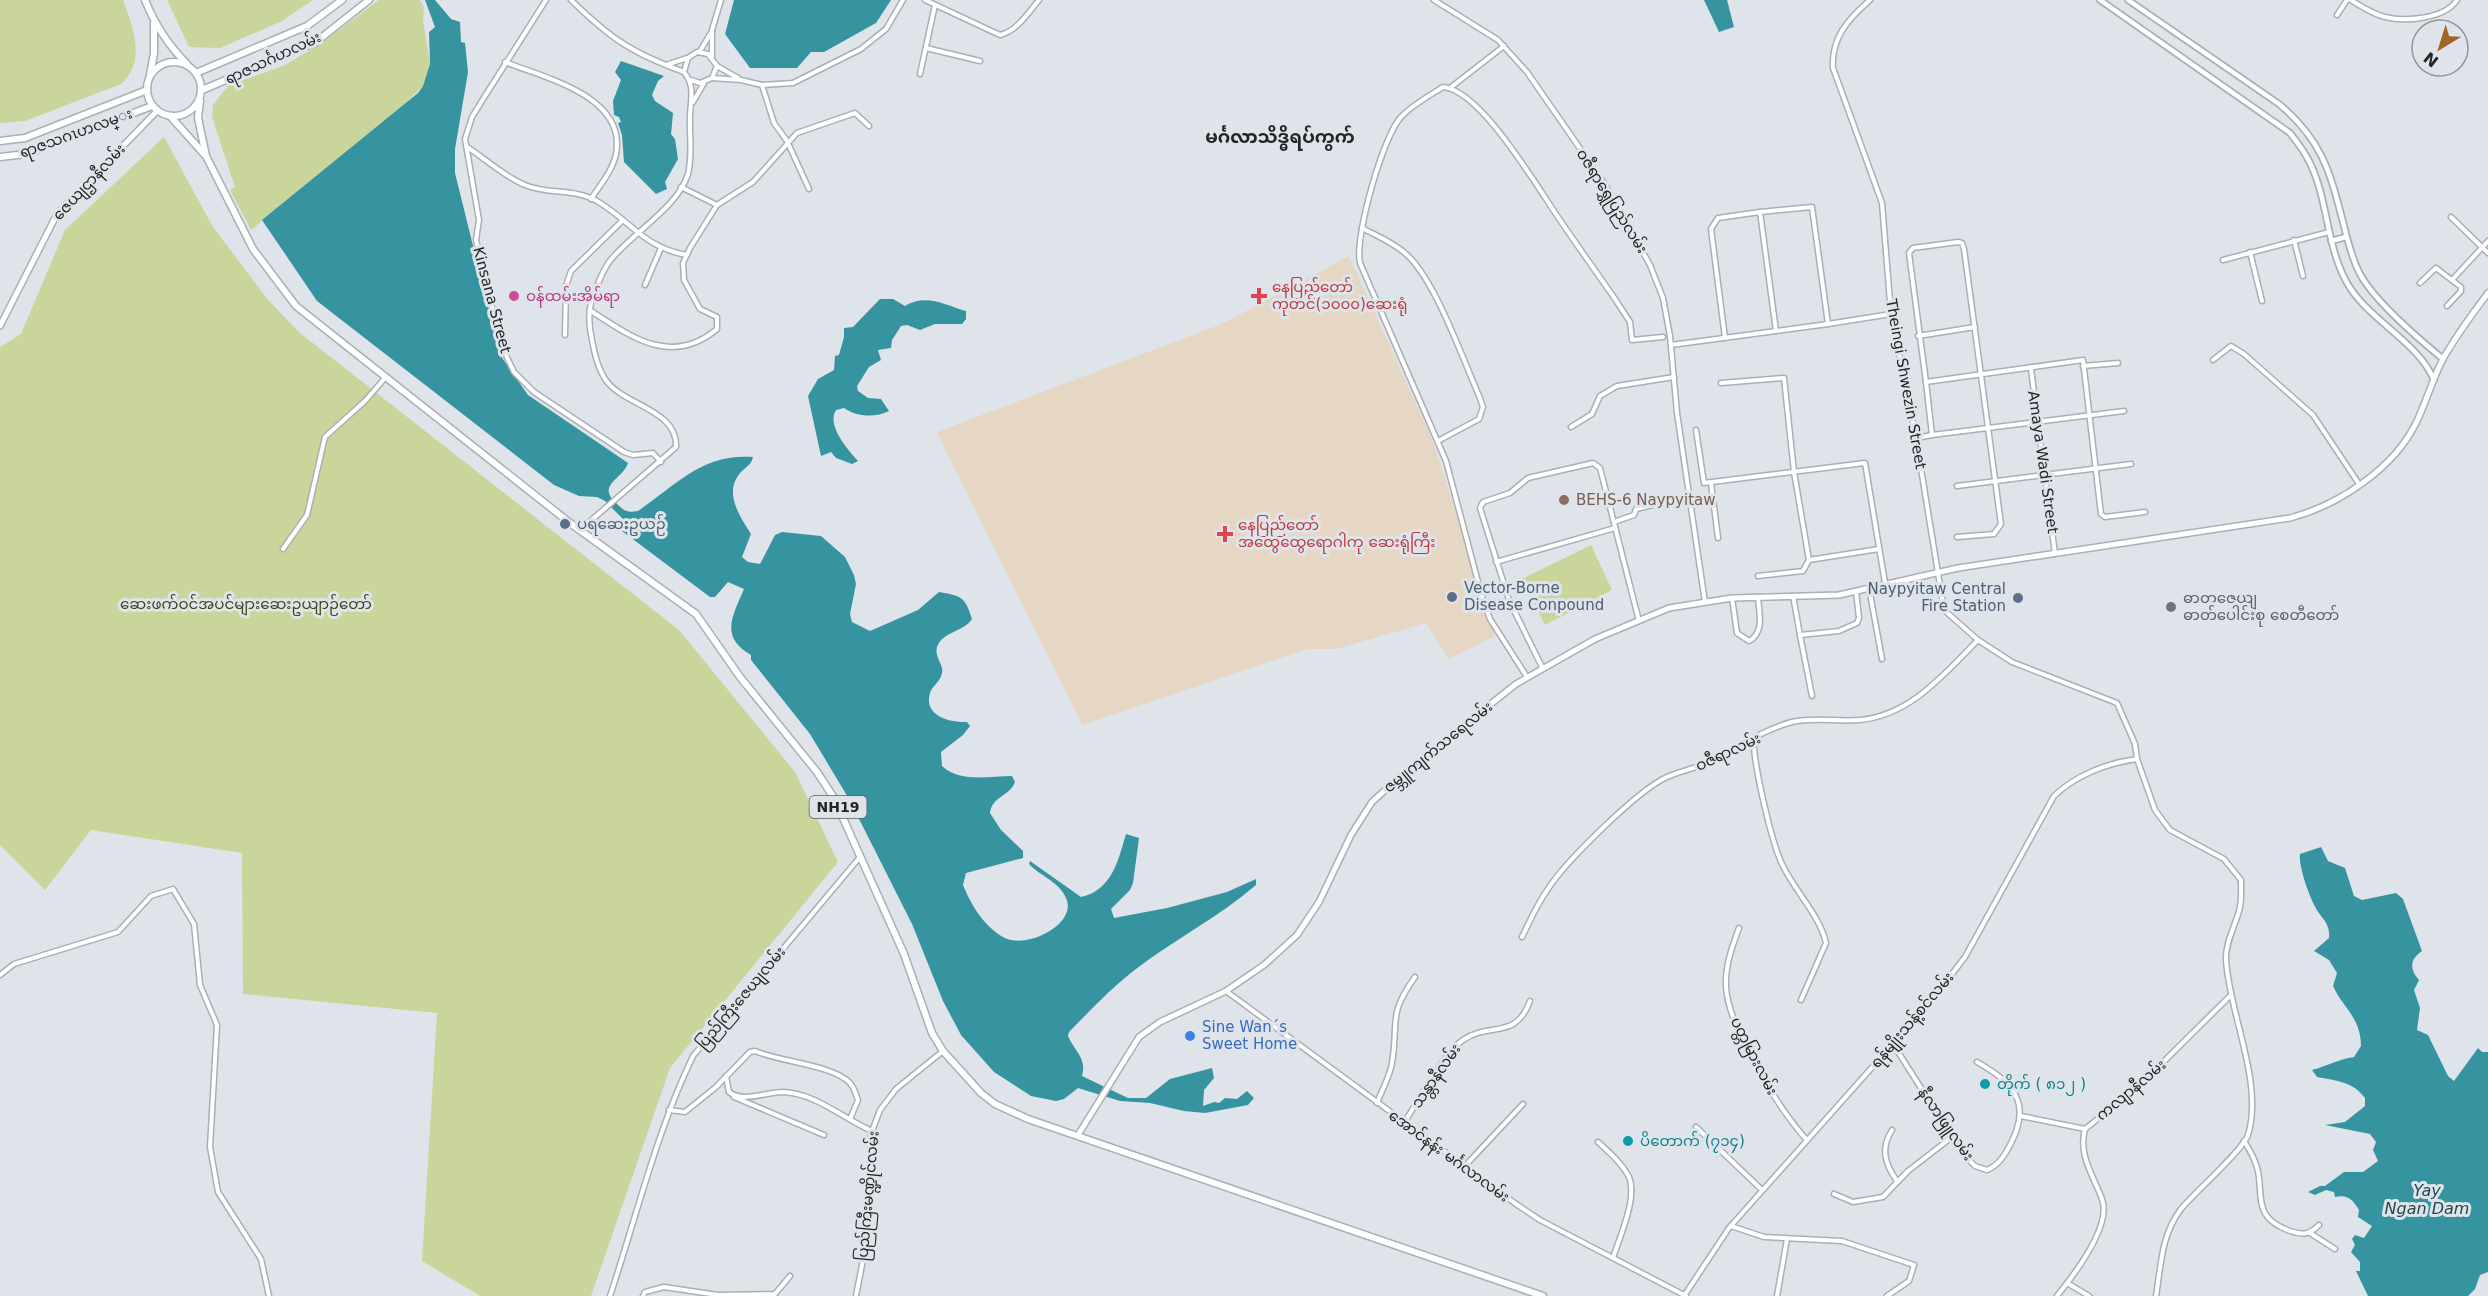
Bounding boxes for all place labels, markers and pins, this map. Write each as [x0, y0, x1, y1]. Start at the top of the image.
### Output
place label: နေပြည်တော် ကုတင်(၁၀၀၀)ဆေးရုံ [1272, 277, 1407, 316]
place label: ဝန်ထမ်းအိမ်ရာ [526, 286, 620, 308]
marker: နေပြည်တော် ကုတင်(၁၀၀၀)ဆေးရုံ [1250, 287, 1268, 305]
marker: ဝန်ထမ်းအိမ်ရာ [507, 289, 521, 303]
place label: BEHS-6 Naypyitaw [1576, 491, 1716, 509]
marker: BEHS-6 Naypyitaw [1557, 493, 1571, 507]
place label: ပရဆေးဥယဉ် [577, 514, 666, 536]
place label: နေပြည်တော် အထွေထွေရောဂါကု ဆေးရုံကြီး [1238, 515, 1435, 554]
marker: ပရဆေးဥယဉ် [558, 517, 572, 531]
marker: နေပြည်တော် အထွေထွေရောဂါကု ဆေးရုံကြီး [1216, 525, 1234, 543]
place label: Vector-Borne Disease Conpound [1464, 579, 1604, 614]
place label: Naypyitaw Central Fire Station [1867, 580, 2006, 615]
place label: ဓာတုဇေယျ ဓာတ်ပေါင်းစု စေတီတော် [2183, 589, 2339, 627]
marker: Vector-Borne Disease Conpound [1445, 590, 1459, 604]
marker: Naypyitaw Central Fire Station [2011, 591, 2025, 605]
marker: ဓာတုဇေယျ ဓာတ်ပေါင်းစု စေတီတော် [2164, 600, 2178, 614]
place label: Sine Wan´s Sweet Home [1202, 1018, 1297, 1053]
marker: Sine Wan´s Sweet Home [1183, 1029, 1197, 1043]
place label: တိုက် ( ၈၁၂ ) [1997, 1074, 2086, 1096]
marker: တိုက် ( ၈၁၂ ) [1978, 1077, 1992, 1091]
place label: ပိတောက် (၇၁၄) [1640, 1131, 1745, 1153]
marker: ပိတောက် (၇၁၄) [1621, 1134, 1635, 1148]

